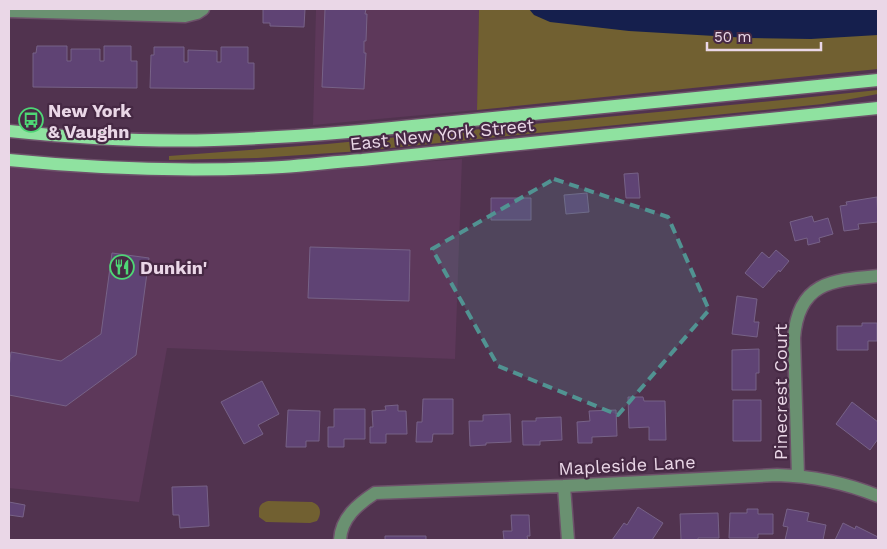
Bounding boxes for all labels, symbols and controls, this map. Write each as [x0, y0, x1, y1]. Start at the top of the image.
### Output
scale bar [707, 20, 821, 52]
text: 50 m [714, 28, 751, 46]
place label: New York & Vaughn [48, 100, 132, 142]
bus stop icon: New York & Vaughn [18, 107, 44, 133]
street label: East New York Street [349, 114, 536, 154]
restaurant icon: Dunkin' [109, 254, 135, 280]
place label: Dunkin' [140, 257, 207, 278]
street label: Pinecrest Court [770, 323, 791, 460]
street label: Mapleside Lane [558, 451, 696, 479]

